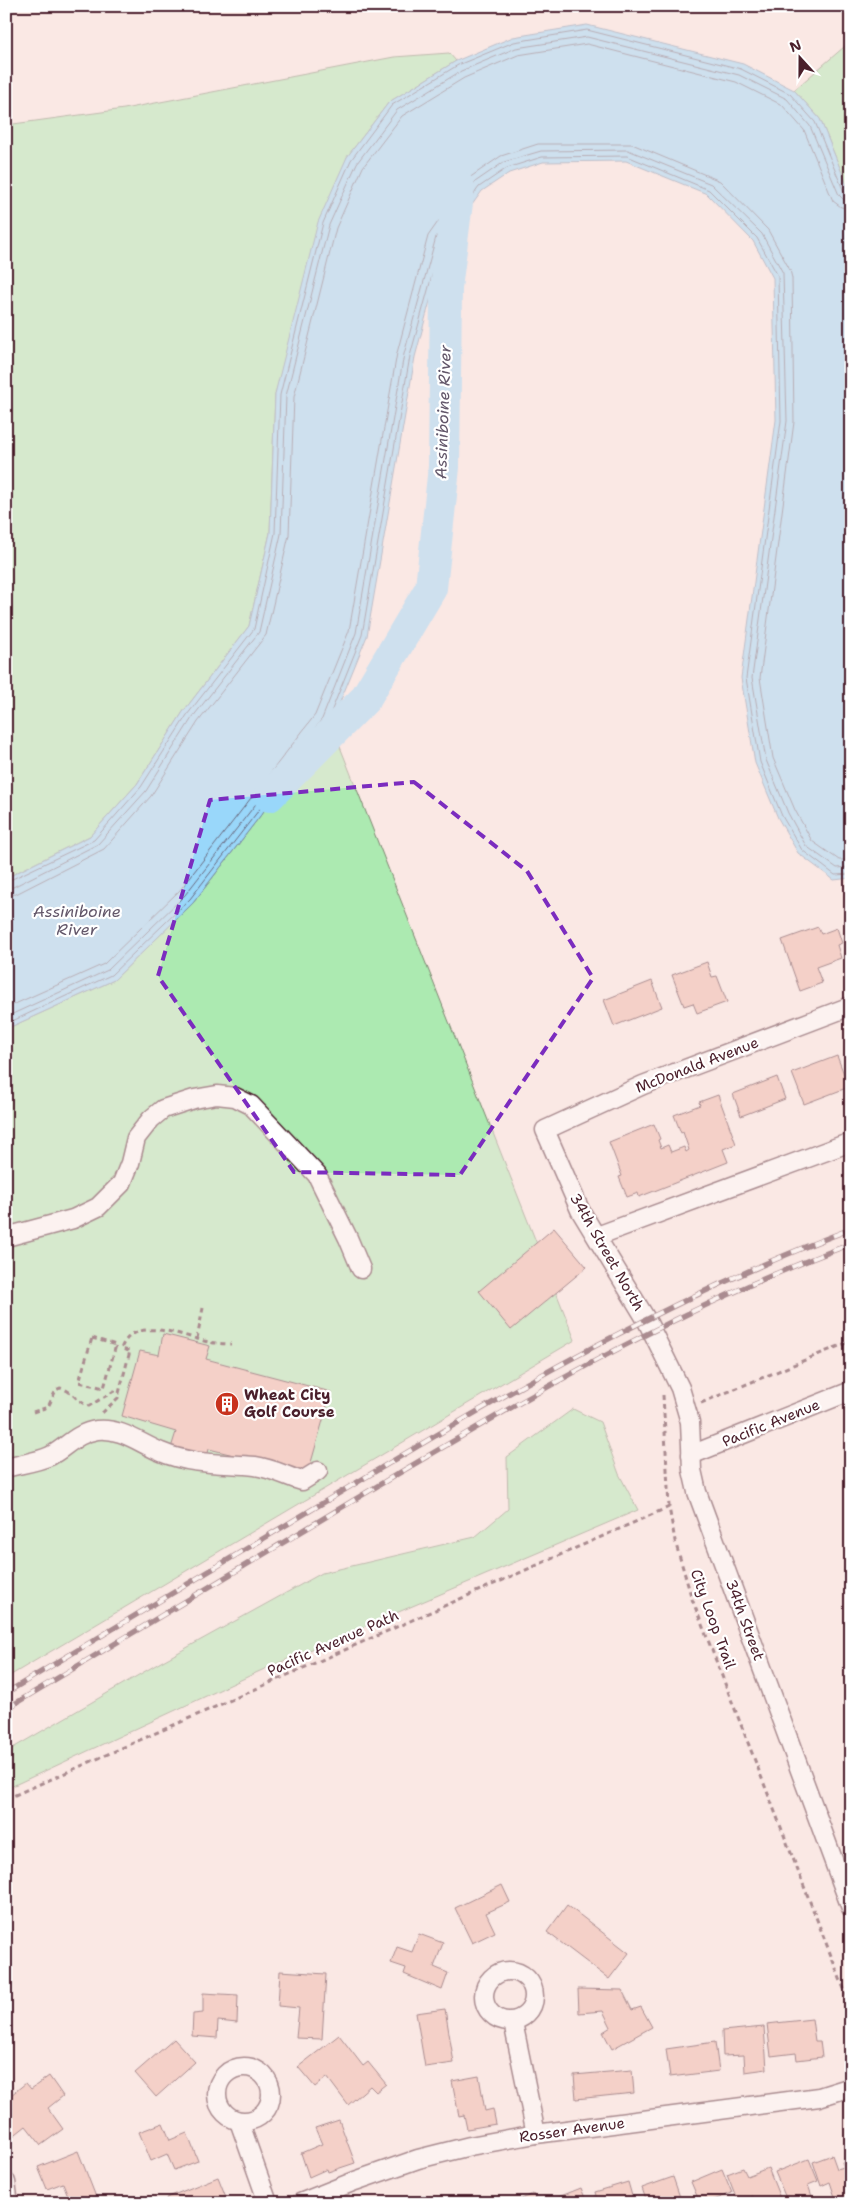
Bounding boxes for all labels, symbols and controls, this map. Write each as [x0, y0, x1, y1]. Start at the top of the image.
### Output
north arrow [774, 32, 824, 82]
text: N [787, 35, 804, 56]
water label: Assiniboine River [430, 344, 456, 479]
water label: Assiniboine River [33, 901, 121, 940]
street label: McDonald Avenue [633, 1032, 761, 1098]
street label: 34th Street North [565, 1189, 649, 1315]
place label: Wheat City Golf Course [244, 1385, 335, 1422]
building icon: Wheat City Golf Course [214, 1391, 240, 1417]
street label: Pacific Avenue [719, 1394, 823, 1452]
street label: City Loop Trail [686, 1566, 740, 1672]
street label: 34th Street [721, 1577, 769, 1663]
street label: Pacific Avenue Path [264, 1605, 402, 1681]
street label: Rosser Avenue [518, 2113, 626, 2147]

